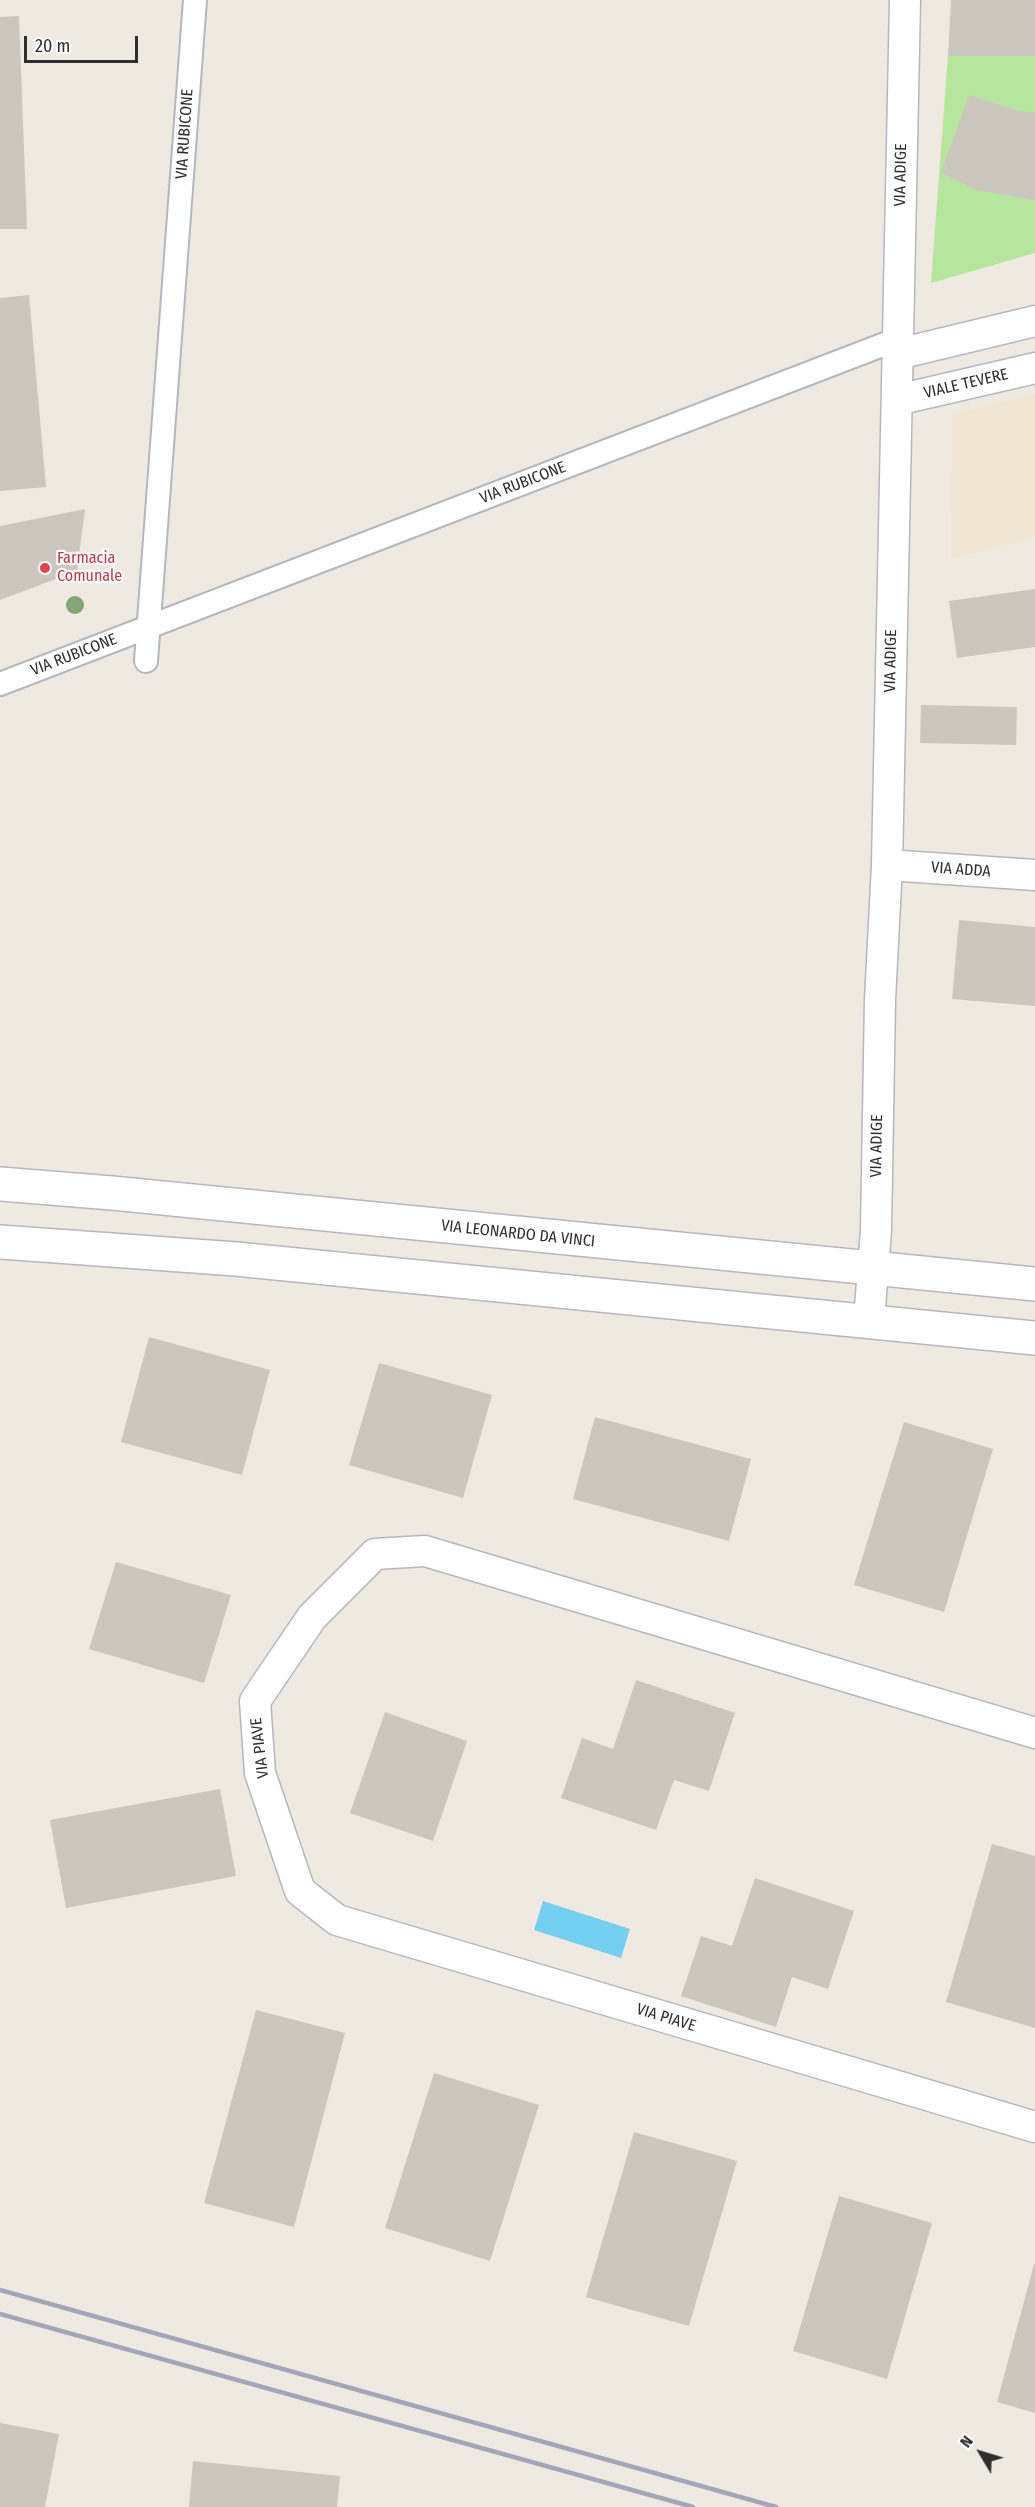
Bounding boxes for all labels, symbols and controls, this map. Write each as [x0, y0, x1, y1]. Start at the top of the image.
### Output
scale bar [27, 24, 141, 62]
text: 20 m [35, 35, 70, 57]
street label: VIA RUBICONE [172, 88, 198, 180]
street label: VIA ADIGE [891, 143, 911, 207]
street label: VIALE TEVERE [922, 365, 1010, 403]
street label: VIA RUBICONE [477, 458, 569, 508]
place label: Farmacia Comunale [57, 549, 122, 587]
marker: Farmacia Comunale [38, 561, 52, 575]
street label: VIA ADIGE [881, 629, 901, 693]
street label: VIA RUBICONE [28, 630, 120, 680]
street label: VIA ADDA [931, 858, 991, 882]
street label: VIA ADIGE [867, 1114, 887, 1178]
street label: VIA LEONARDO DA VINCI [440, 1216, 596, 1252]
street label: VIA PIAVE [247, 1717, 273, 1779]
street label: VIA PIAVE [634, 2000, 698, 2036]
north arrow [951, 2423, 1011, 2483]
text: N [956, 2432, 977, 2451]

